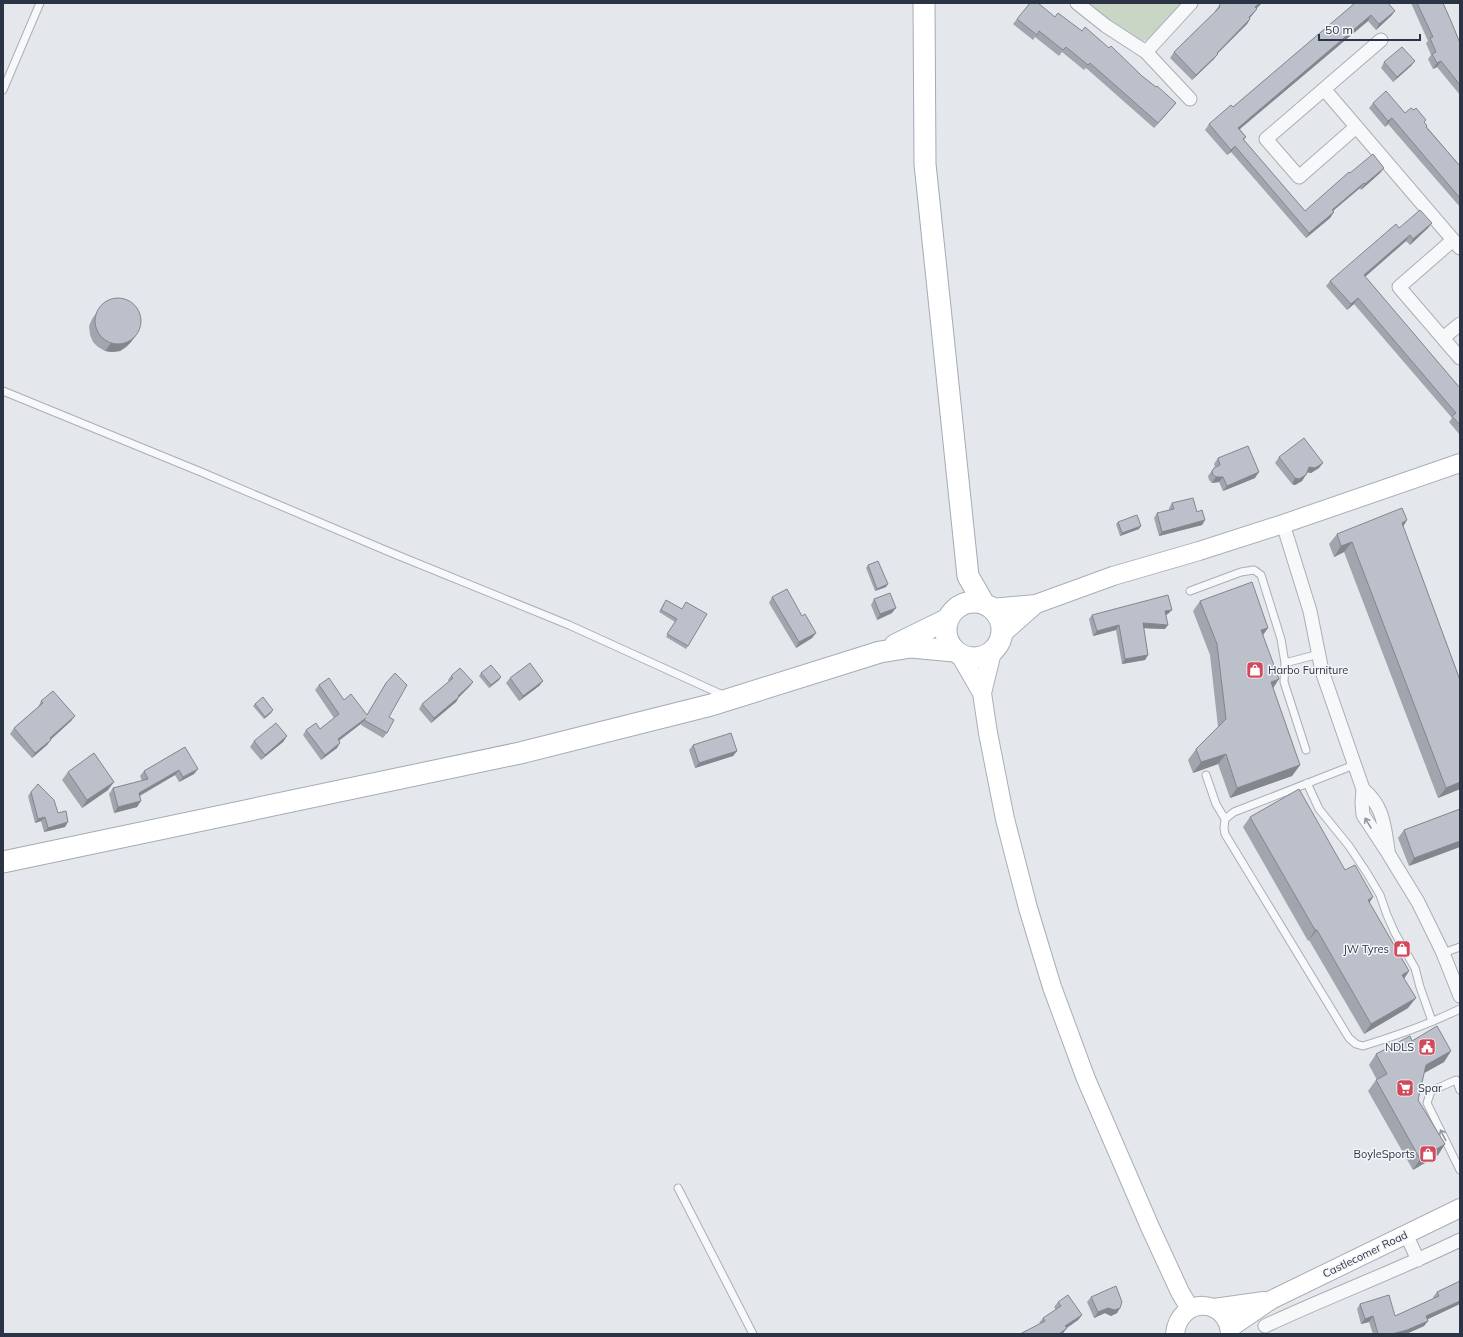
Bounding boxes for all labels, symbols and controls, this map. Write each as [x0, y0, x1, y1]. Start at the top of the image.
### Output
scale bar [1319, 16, 1420, 42]
text: 50 m [1325, 22, 1353, 37]
shop icon: Harbo Furniture [1245, 660, 1265, 680]
place label: Harbo Furniture [1268, 663, 1348, 677]
one-way arrow [1364, 818, 1372, 829]
shop icon: JW Tyres [1392, 939, 1412, 959]
place label: JW Tyres [1343, 942, 1389, 956]
public building icon: NDLS [1417, 1037, 1437, 1057]
place label: NDLS [1385, 1040, 1414, 1054]
supermarket icon: Spar [1395, 1078, 1415, 1098]
place label: Spar [1418, 1081, 1442, 1095]
one-way arrow [1438, 1129, 1446, 1141]
shop icon: BoyleSports [1418, 1144, 1438, 1164]
place label: BoyleSports [1354, 1147, 1415, 1161]
street label: Castlecomer Road [1320, 1227, 1410, 1281]

